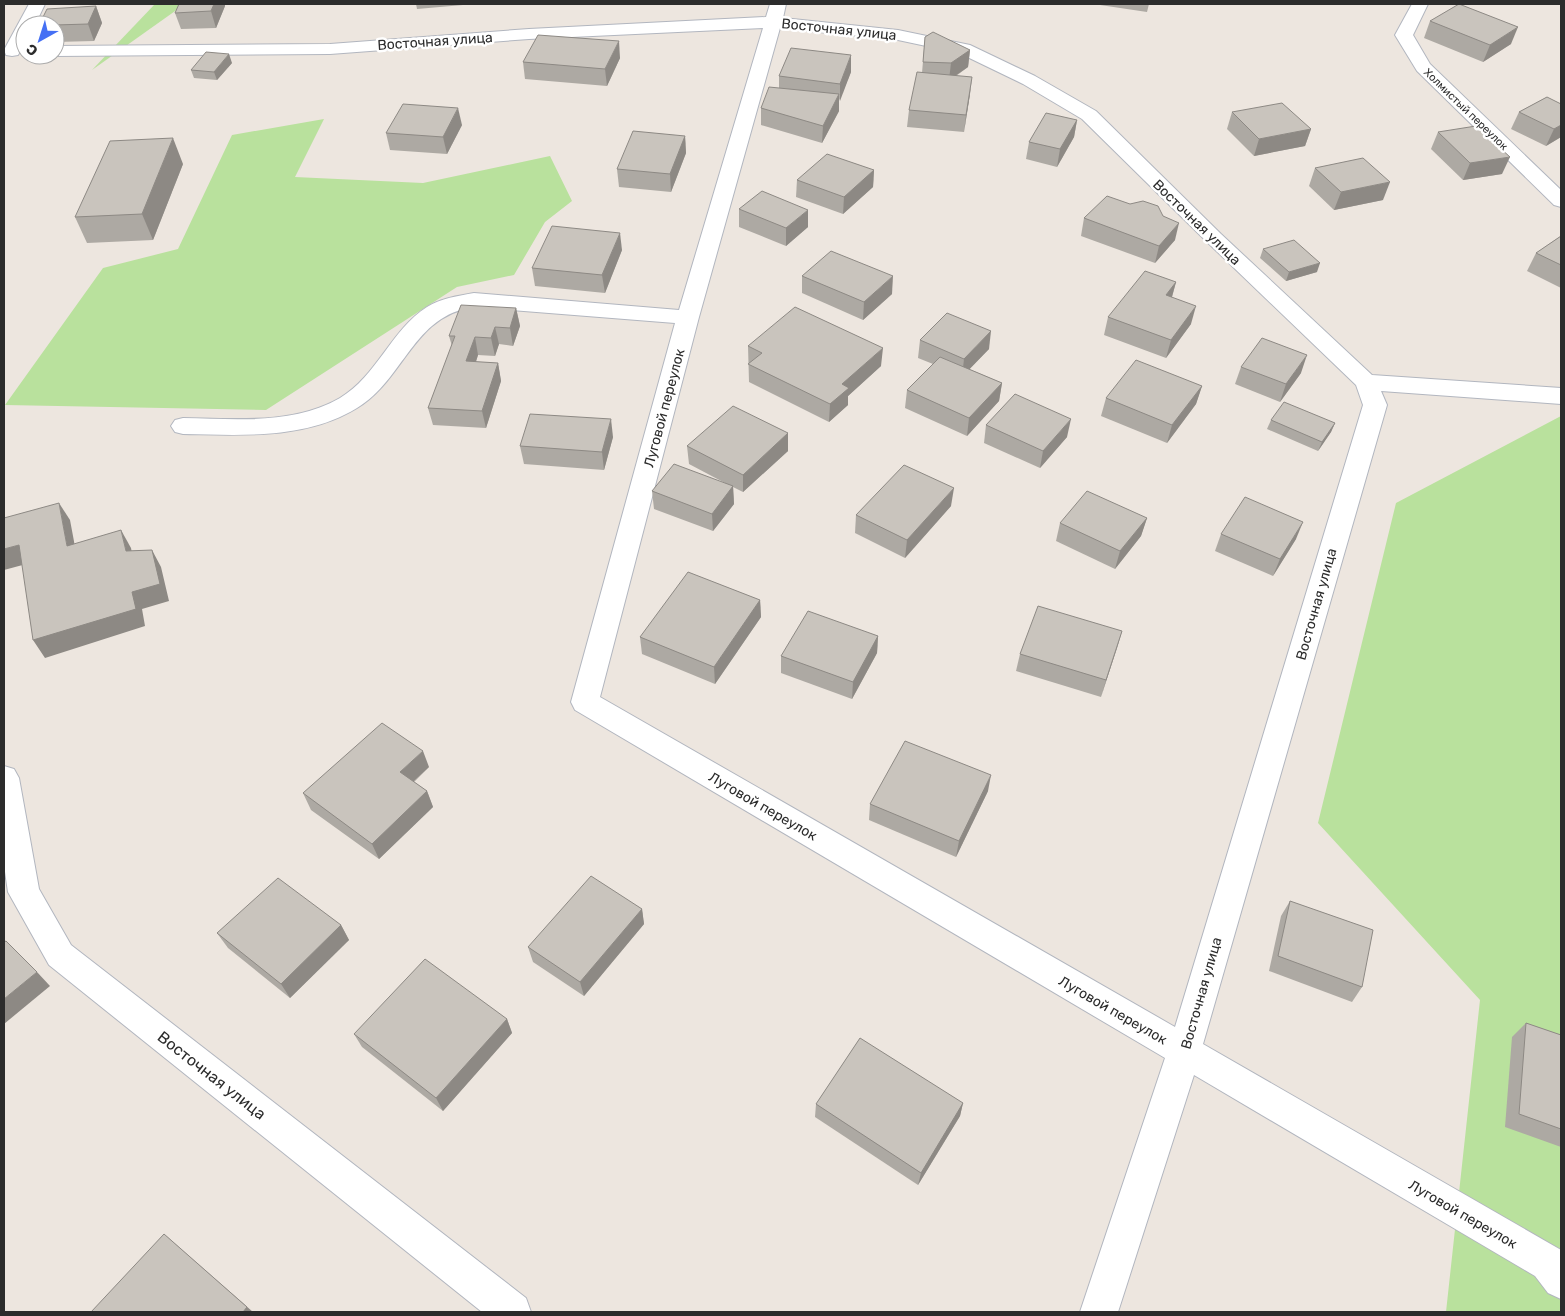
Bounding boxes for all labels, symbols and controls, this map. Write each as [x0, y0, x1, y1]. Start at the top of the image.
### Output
north arrow [15, 15, 65, 65]
street label: Восточная улица [781, 15, 897, 44]
street label: Восточная улица [377, 29, 493, 54]
text: С [23, 40, 41, 59]
street label: Холмистый переулок [1421, 66, 1511, 153]
street label: Восточная улица [1149, 176, 1244, 269]
street label: Луговой переулок [640, 346, 689, 469]
street label: Восточная улица [1292, 546, 1341, 662]
street label: Луговой переулок [706, 769, 820, 845]
street label: Восточная улица [1177, 935, 1226, 1051]
street label: Луговой переулок [1056, 973, 1170, 1049]
street label: Восточная улица [154, 1027, 270, 1124]
street label: Луговой переулок [1406, 1177, 1520, 1253]

